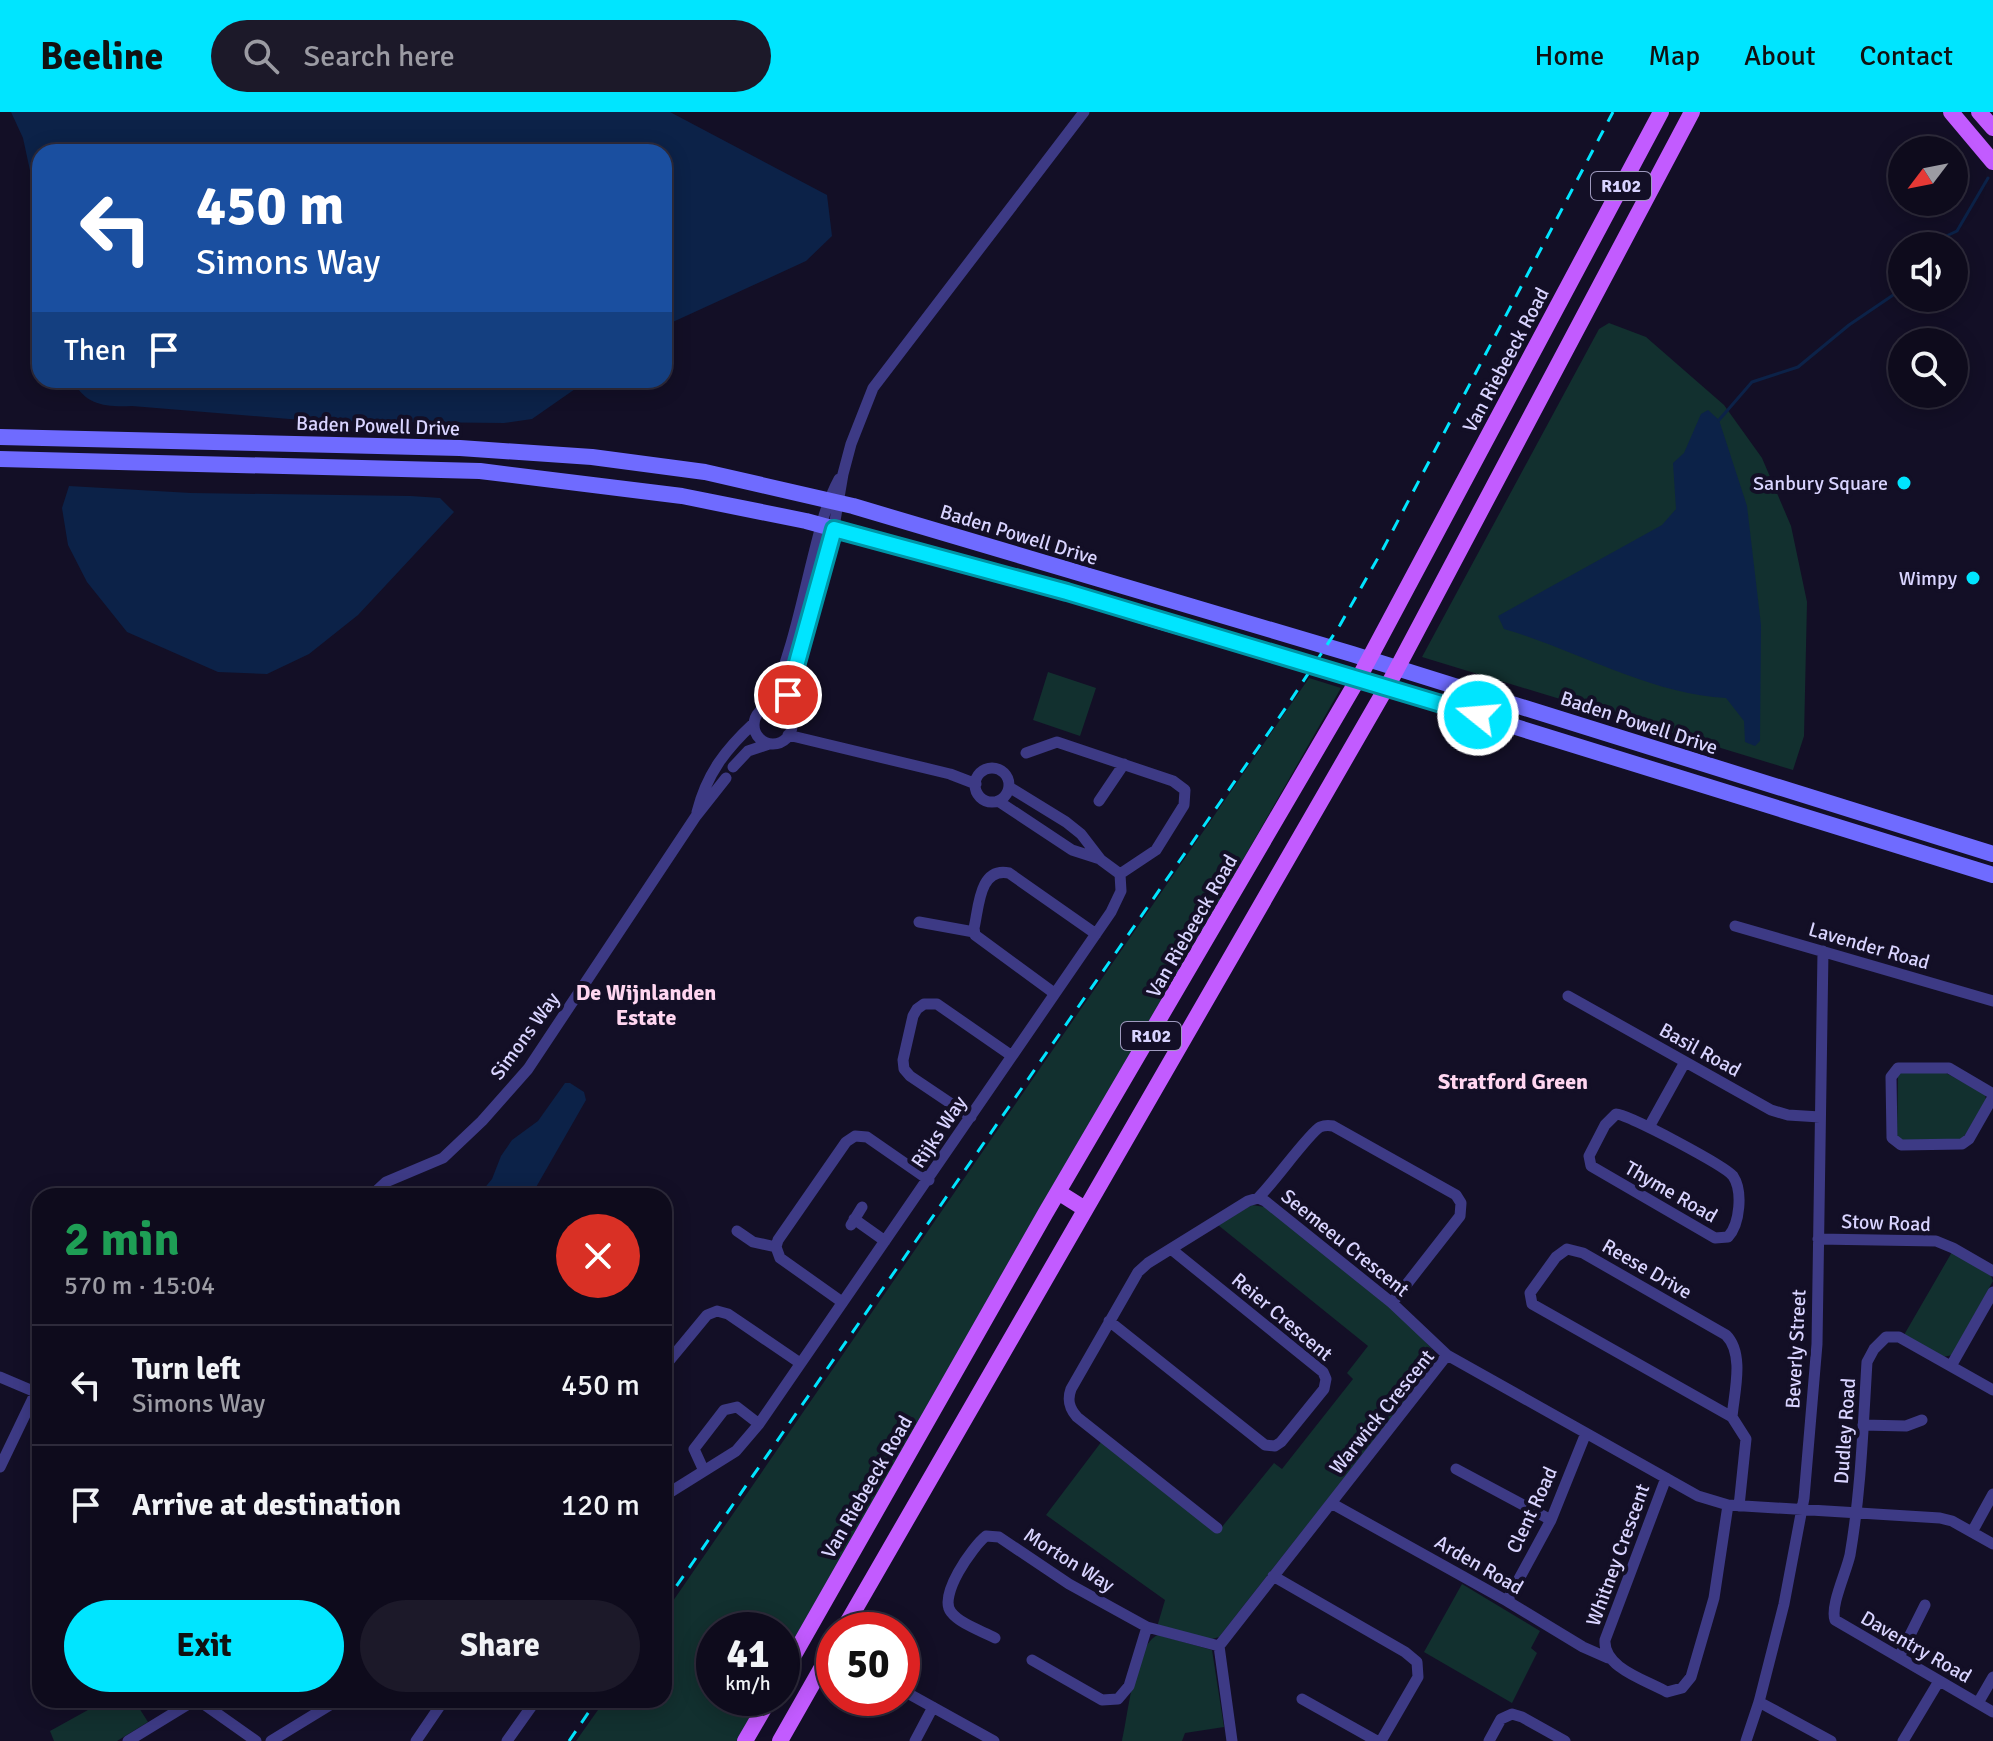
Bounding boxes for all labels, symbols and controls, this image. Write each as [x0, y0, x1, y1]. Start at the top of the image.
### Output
search box [211, 20, 771, 92]
text: Beeline [40, 33, 163, 80]
icon: search [239, 34, 283, 78]
text: Search here [303, 38, 455, 75]
text: Home [1535, 39, 1604, 73]
text: Map [1648, 39, 1700, 73]
text: About [1744, 39, 1816, 73]
text: Contact [1860, 39, 1953, 73]
north arrow [1888, 136, 1968, 216]
map controls [1888, 136, 1968, 408]
text: 450 m [196, 171, 344, 240]
road number: R102 [1591, 172, 1651, 200]
icon: left [64, 176, 168, 280]
button: sound [1888, 232, 1968, 312]
text: Simons Way [196, 240, 380, 285]
street label: Van Riebeeck Road [1457, 283, 1555, 437]
icon: arrive [142, 328, 186, 372]
button: search [1888, 328, 1968, 408]
text: Then [64, 332, 126, 369]
street label: Baden Powell Drive [296, 411, 460, 441]
place label: Sanbury Square [1753, 471, 1888, 496]
marker: Sanbury Square [1895, 474, 1913, 492]
street label: Baden Powell Drive [937, 499, 1101, 571]
place label: Wimpy [1899, 566, 1958, 591]
marker: Wimpy [1964, 569, 1982, 587]
pin [754, 661, 822, 729]
icon: arrive [766, 673, 810, 717]
position arrow [1436, 673, 1520, 757]
street label: Baden Powell Drive [1557, 686, 1721, 760]
street label: Van Riebeeck Road [1141, 850, 1243, 1002]
street label: Lavender Road [1805, 917, 1933, 975]
district label: De Wijnlanden Estate [576, 979, 716, 1031]
street label: Simons Way [485, 987, 566, 1085]
street label: Basil Road [1655, 1017, 1745, 1083]
road number: R102 [1121, 1022, 1181, 1050]
district label: Stratford Green [1438, 1068, 1588, 1095]
street label: Rijks Way [906, 1091, 973, 1173]
street label: Thyme Road [1620, 1155, 1722, 1229]
street label: Seemeeu Crescent [1276, 1184, 1414, 1302]
street label: Stow Road [1841, 1209, 1931, 1237]
text: 2 min [64, 1210, 180, 1269]
button: close [556, 1214, 640, 1298]
street label: Reese Drive [1598, 1233, 1696, 1305]
street label: Reier Crescent [1226, 1268, 1338, 1366]
text: 570 m · 15:04 [64, 1270, 215, 1302]
street label: Beverly Street [1780, 1289, 1812, 1409]
street label: Warwick Crescent [1324, 1345, 1440, 1479]
text: Turn left [132, 1351, 241, 1388]
icon: left [64, 1363, 108, 1407]
text: 450 m [561, 1367, 640, 1404]
street label: Dudley Road [1829, 1377, 1861, 1485]
text: Simons Way [132, 1388, 265, 1420]
street label: Van Riebeeck Road [816, 1411, 918, 1563]
street label: Clent Road [1501, 1463, 1563, 1557]
street label: Whitney Crescent [1581, 1480, 1655, 1630]
icon: arrive [64, 1483, 108, 1527]
text: Arrive at destination [132, 1487, 401, 1524]
text: 120 m [561, 1487, 640, 1524]
street label: Morton Way [1019, 1522, 1120, 1598]
street label: Arden Road [1430, 1530, 1528, 1600]
button: Exit [64, 1600, 344, 1692]
button: Share [360, 1600, 640, 1692]
street label: Daventry Road [1856, 1605, 1976, 1689]
speed limit sign: 50 [816, 1612, 920, 1716]
text: 41 [726, 1629, 770, 1679]
text: km/h [725, 1671, 771, 1696]

